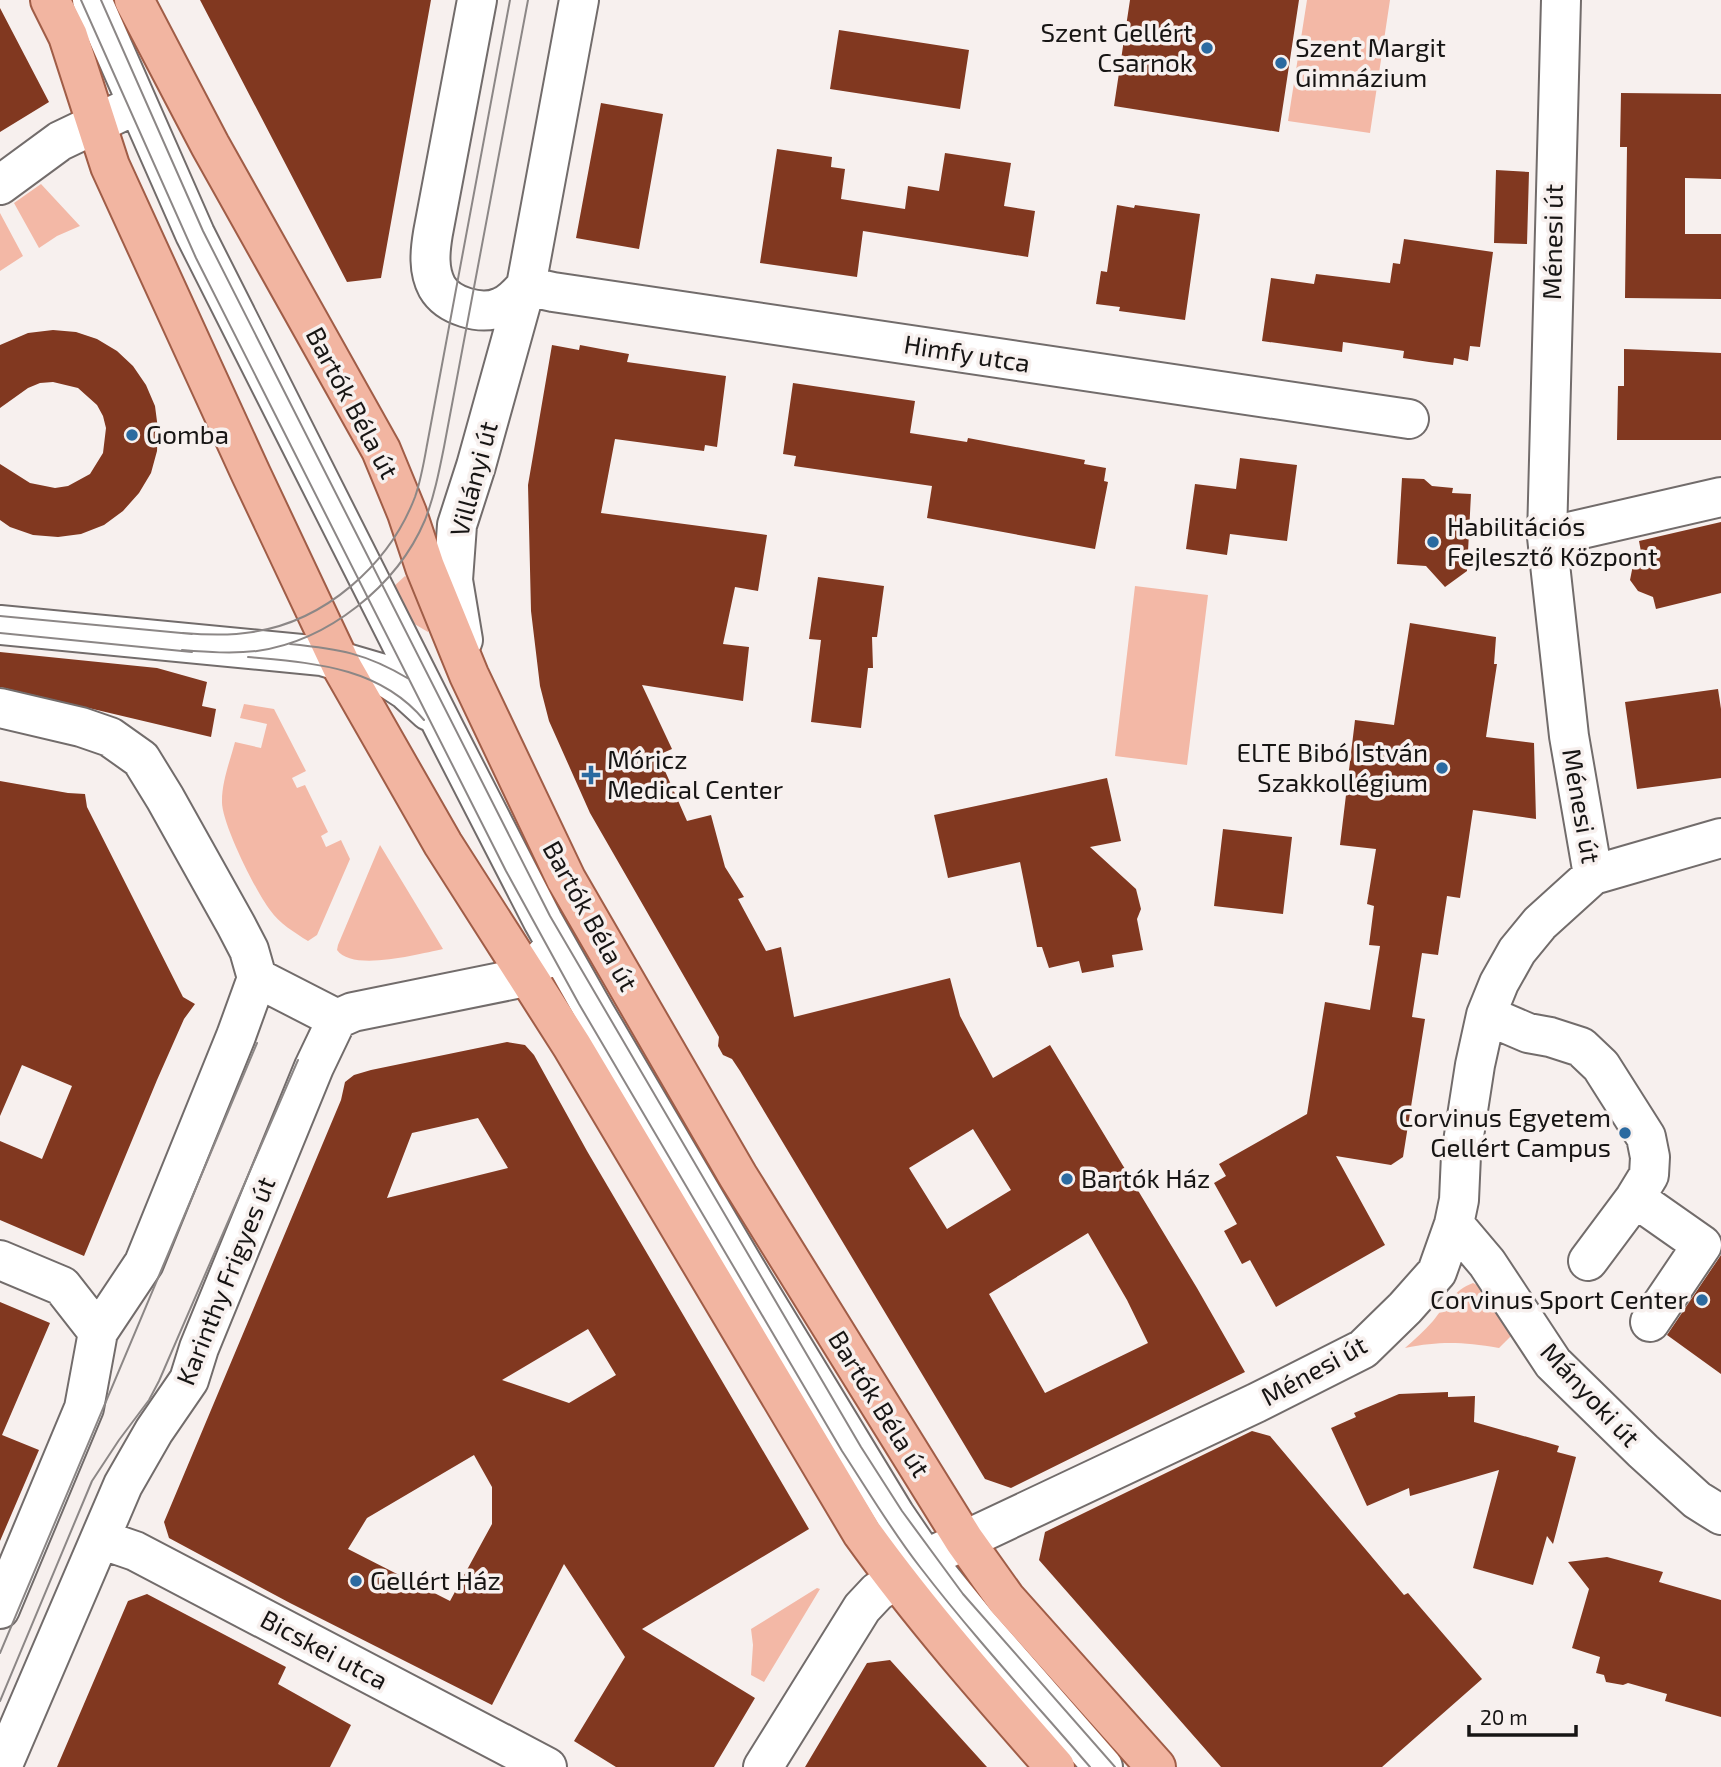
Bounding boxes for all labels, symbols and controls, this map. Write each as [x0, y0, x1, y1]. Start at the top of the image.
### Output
place label: Szent Gellért Csarnok [1040, 16, 1193, 77]
place label: Szent Margit Gimnázium [1295, 31, 1446, 92]
marker: Szent Gellért Csarnok [1199, 40, 1215, 56]
marker: Szent Margit Gimnázium [1273, 55, 1289, 71]
street label: Ménesi út [1535, 184, 1568, 300]
street label: Bartók Béla út [300, 321, 406, 483]
street label: Himfy utca [902, 327, 1032, 378]
place label: Gomba [146, 418, 229, 449]
street label: Villányi út [442, 418, 503, 540]
marker: Gomba [124, 427, 140, 443]
place label: Habilitációs Fejlesztő Központ [1447, 510, 1658, 571]
marker: Habilitációs Fejlesztő Központ [1425, 534, 1441, 550]
place label: ELTE Bibó István Szakkollégium [1236, 736, 1428, 797]
place label: Móricz Medical Center [607, 743, 783, 804]
street label: Ménesi út [1557, 746, 1608, 866]
marker: ELTE Bibó István Szakkollégium [1434, 760, 1450, 776]
marker: Móricz Medical Center [581, 765, 601, 785]
street label: Bartók Béla út [537, 835, 645, 996]
place label: Corvinus Egyetem Gellért Campus [1399, 1101, 1611, 1162]
marker: Corvinus Egyetem Gellért Campus [1617, 1125, 1633, 1141]
place label: Bartók Ház [1081, 1162, 1210, 1193]
marker: Bartók Ház [1059, 1171, 1075, 1187]
street label: Karinthy Frigyes út [169, 1172, 281, 1389]
place label: Corvinus Sport Center [1430, 1283, 1688, 1314]
marker: Corvinus Sport Center [1694, 1292, 1710, 1308]
street label: Bartók Béla út [823, 1324, 938, 1482]
street label: Ménesi út [1255, 1328, 1372, 1411]
street label: Mányoki út [1535, 1336, 1647, 1452]
place label: Gellért Ház [370, 1564, 501, 1595]
marker: Gellért Ház [348, 1573, 364, 1589]
street label: Bicskei utca [256, 1602, 393, 1695]
scale bar [1469, 1694, 1576, 1738]
text: 20 m [1480, 1704, 1528, 1729]

